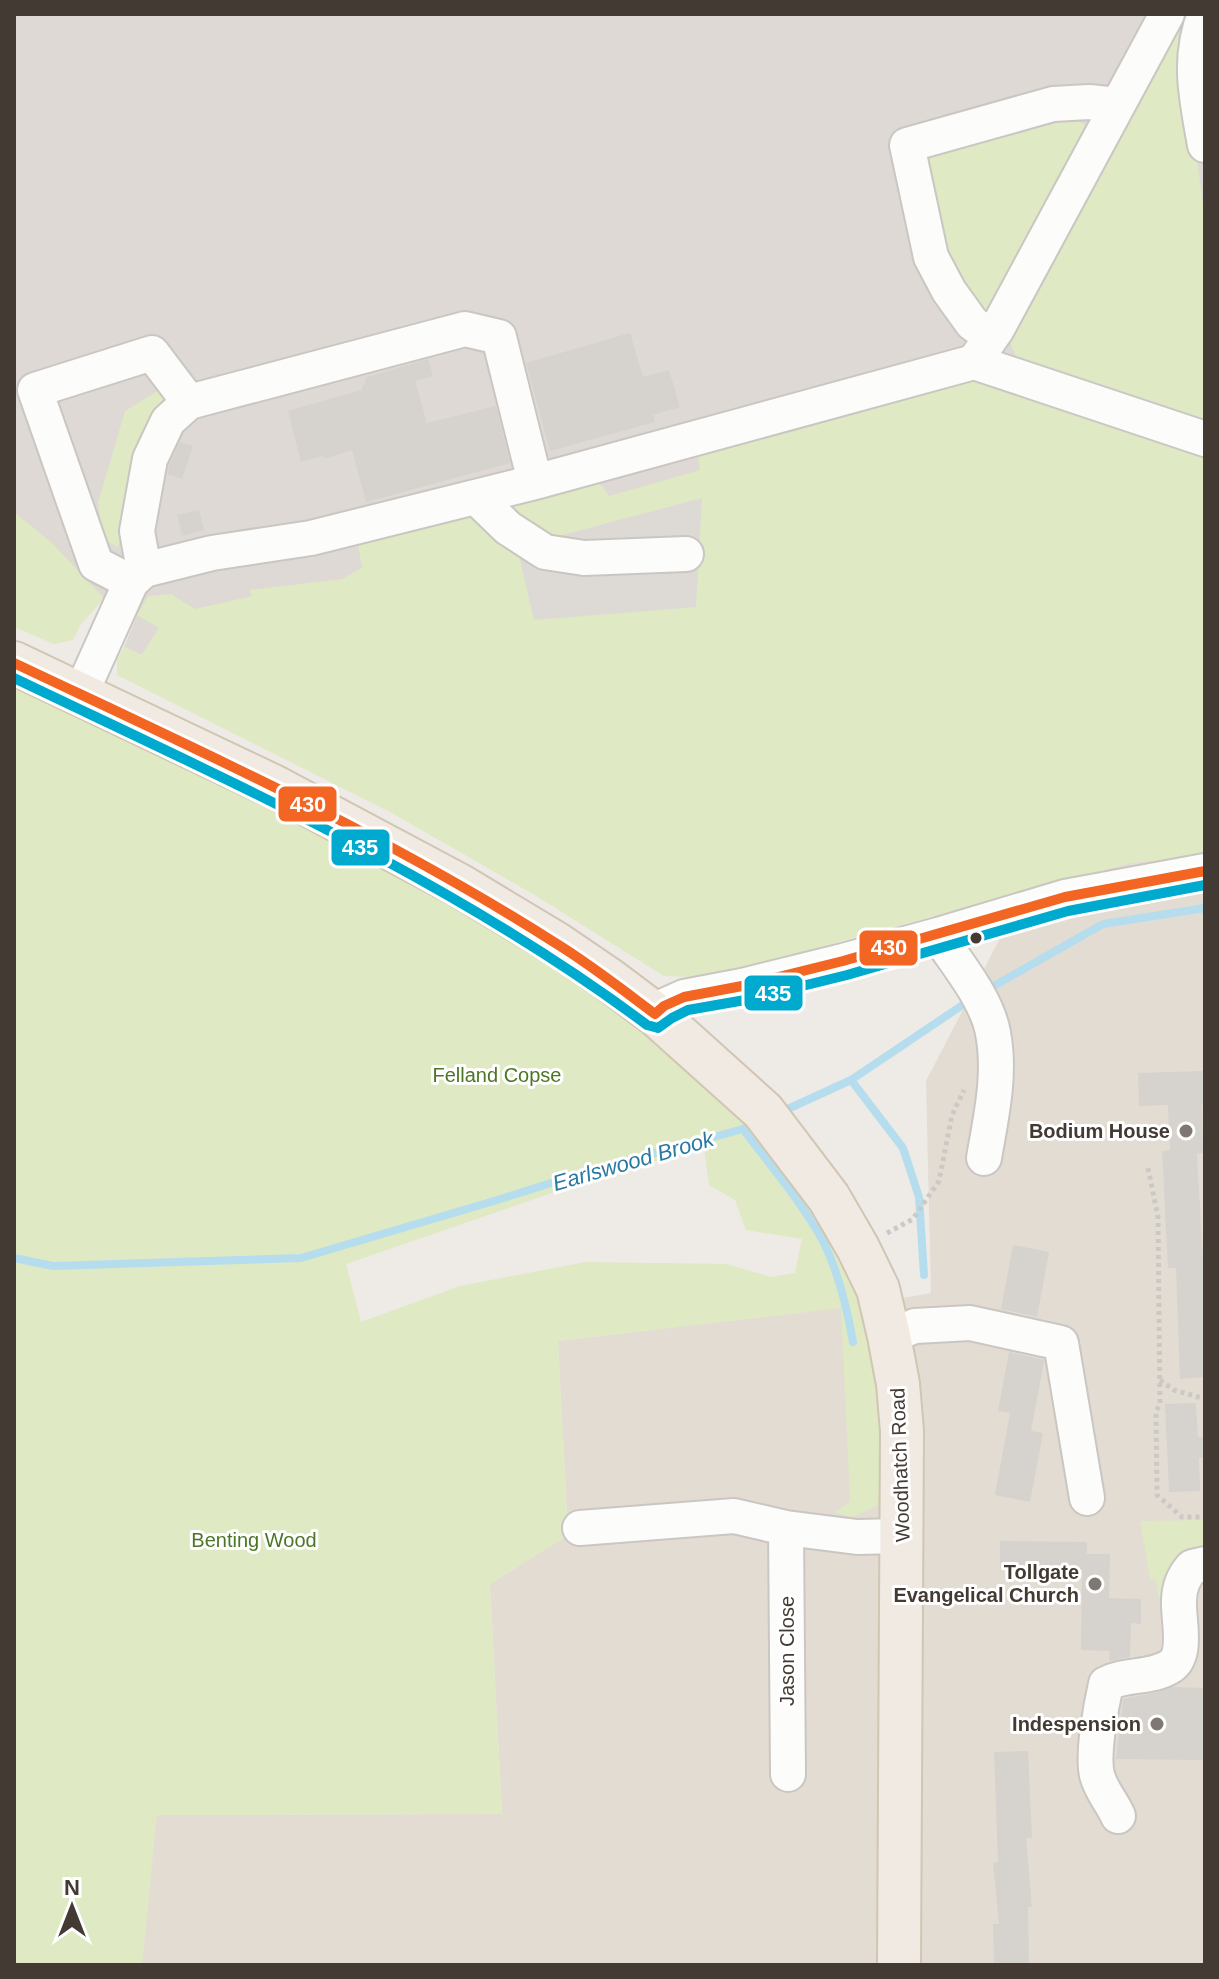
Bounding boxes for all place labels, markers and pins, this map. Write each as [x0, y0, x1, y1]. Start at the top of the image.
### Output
unlabelled marker [968, 930, 984, 946]
place label: Bodium House [1029, 1120, 1170, 1142]
marker: Bodium House [1177, 1122, 1195, 1140]
place label: Tollgate Evangelical Church [893, 1561, 1079, 1606]
marker: Tollgate Evangelical Church [1086, 1575, 1104, 1593]
place label: Indespension [1012, 1713, 1141, 1735]
marker: Indespension [1148, 1715, 1166, 1733]

